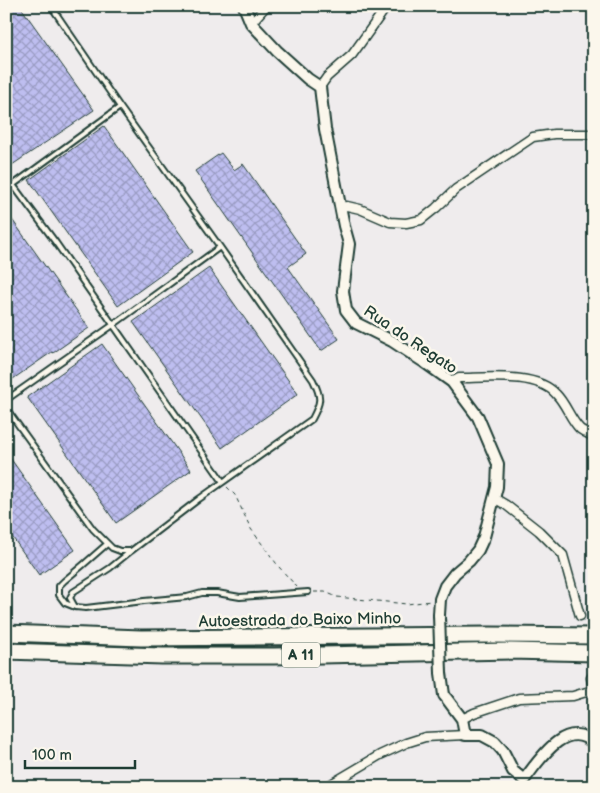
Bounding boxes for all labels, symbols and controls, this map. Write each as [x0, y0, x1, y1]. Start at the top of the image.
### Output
street label: Rua do Regato [360, 302, 461, 379]
street label: Autoestrada do Baixo Minho [199, 609, 402, 632]
road number: A 11 [282, 642, 320, 668]
scale bar [25, 738, 135, 770]
text: 100 m [32, 746, 72, 765]

